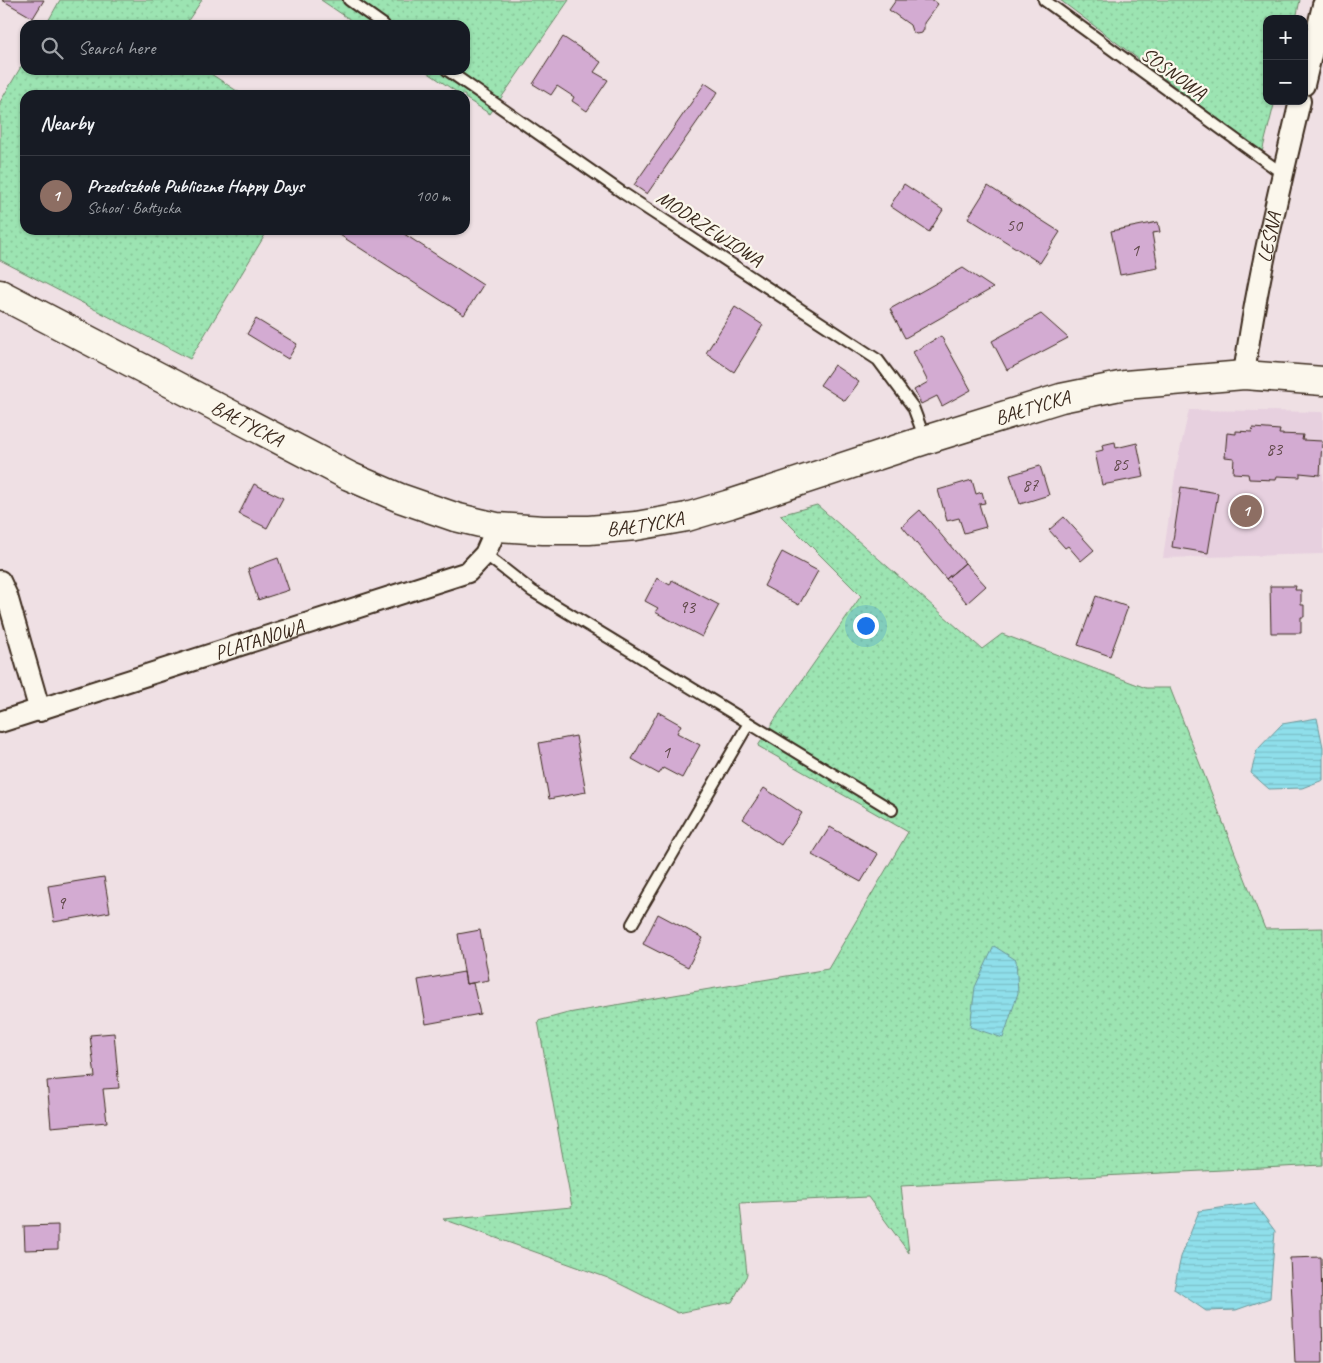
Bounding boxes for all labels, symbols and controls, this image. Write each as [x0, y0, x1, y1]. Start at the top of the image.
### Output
map controls [1263, 15, 1308, 105]
button: + [1263, 15, 1308, 60]
search box [20, 20, 470, 75]
icon: search [38, 34, 66, 62]
text: Search here [78, 36, 155, 60]
street label: SOSNOWA [1136, 41, 1212, 106]
button: − [1263, 60, 1308, 105]
text: Nearby [40, 110, 93, 136]
text: Przedszkole Publiczne Happy Days [87, 174, 304, 198]
street label: MODRZEWIOWA [652, 185, 768, 272]
text: 1 [52, 186, 60, 206]
text: 100 m [416, 186, 450, 206]
text: School · Bałtycka [87, 198, 181, 218]
street label: LEŚNA [1252, 209, 1287, 265]
house number: 50 [1006, 214, 1024, 236]
house number: 1 [1131, 239, 1140, 261]
street label: BAŁTYCKA [992, 384, 1073, 431]
street label: BAŁTYCKA [207, 394, 288, 453]
house number: 83 [1266, 438, 1284, 460]
house number: 85 [1112, 453, 1129, 475]
house number: 87 [1022, 474, 1039, 496]
pin: 1 [1230, 492, 1262, 530]
street label: BAŁTYCKA [606, 506, 686, 541]
house number: 93 [679, 596, 697, 618]
street label: PLATANOWA [212, 613, 308, 665]
your location [853, 613, 879, 639]
house number: 1 [662, 741, 671, 763]
house number: 9 [57, 892, 67, 914]

